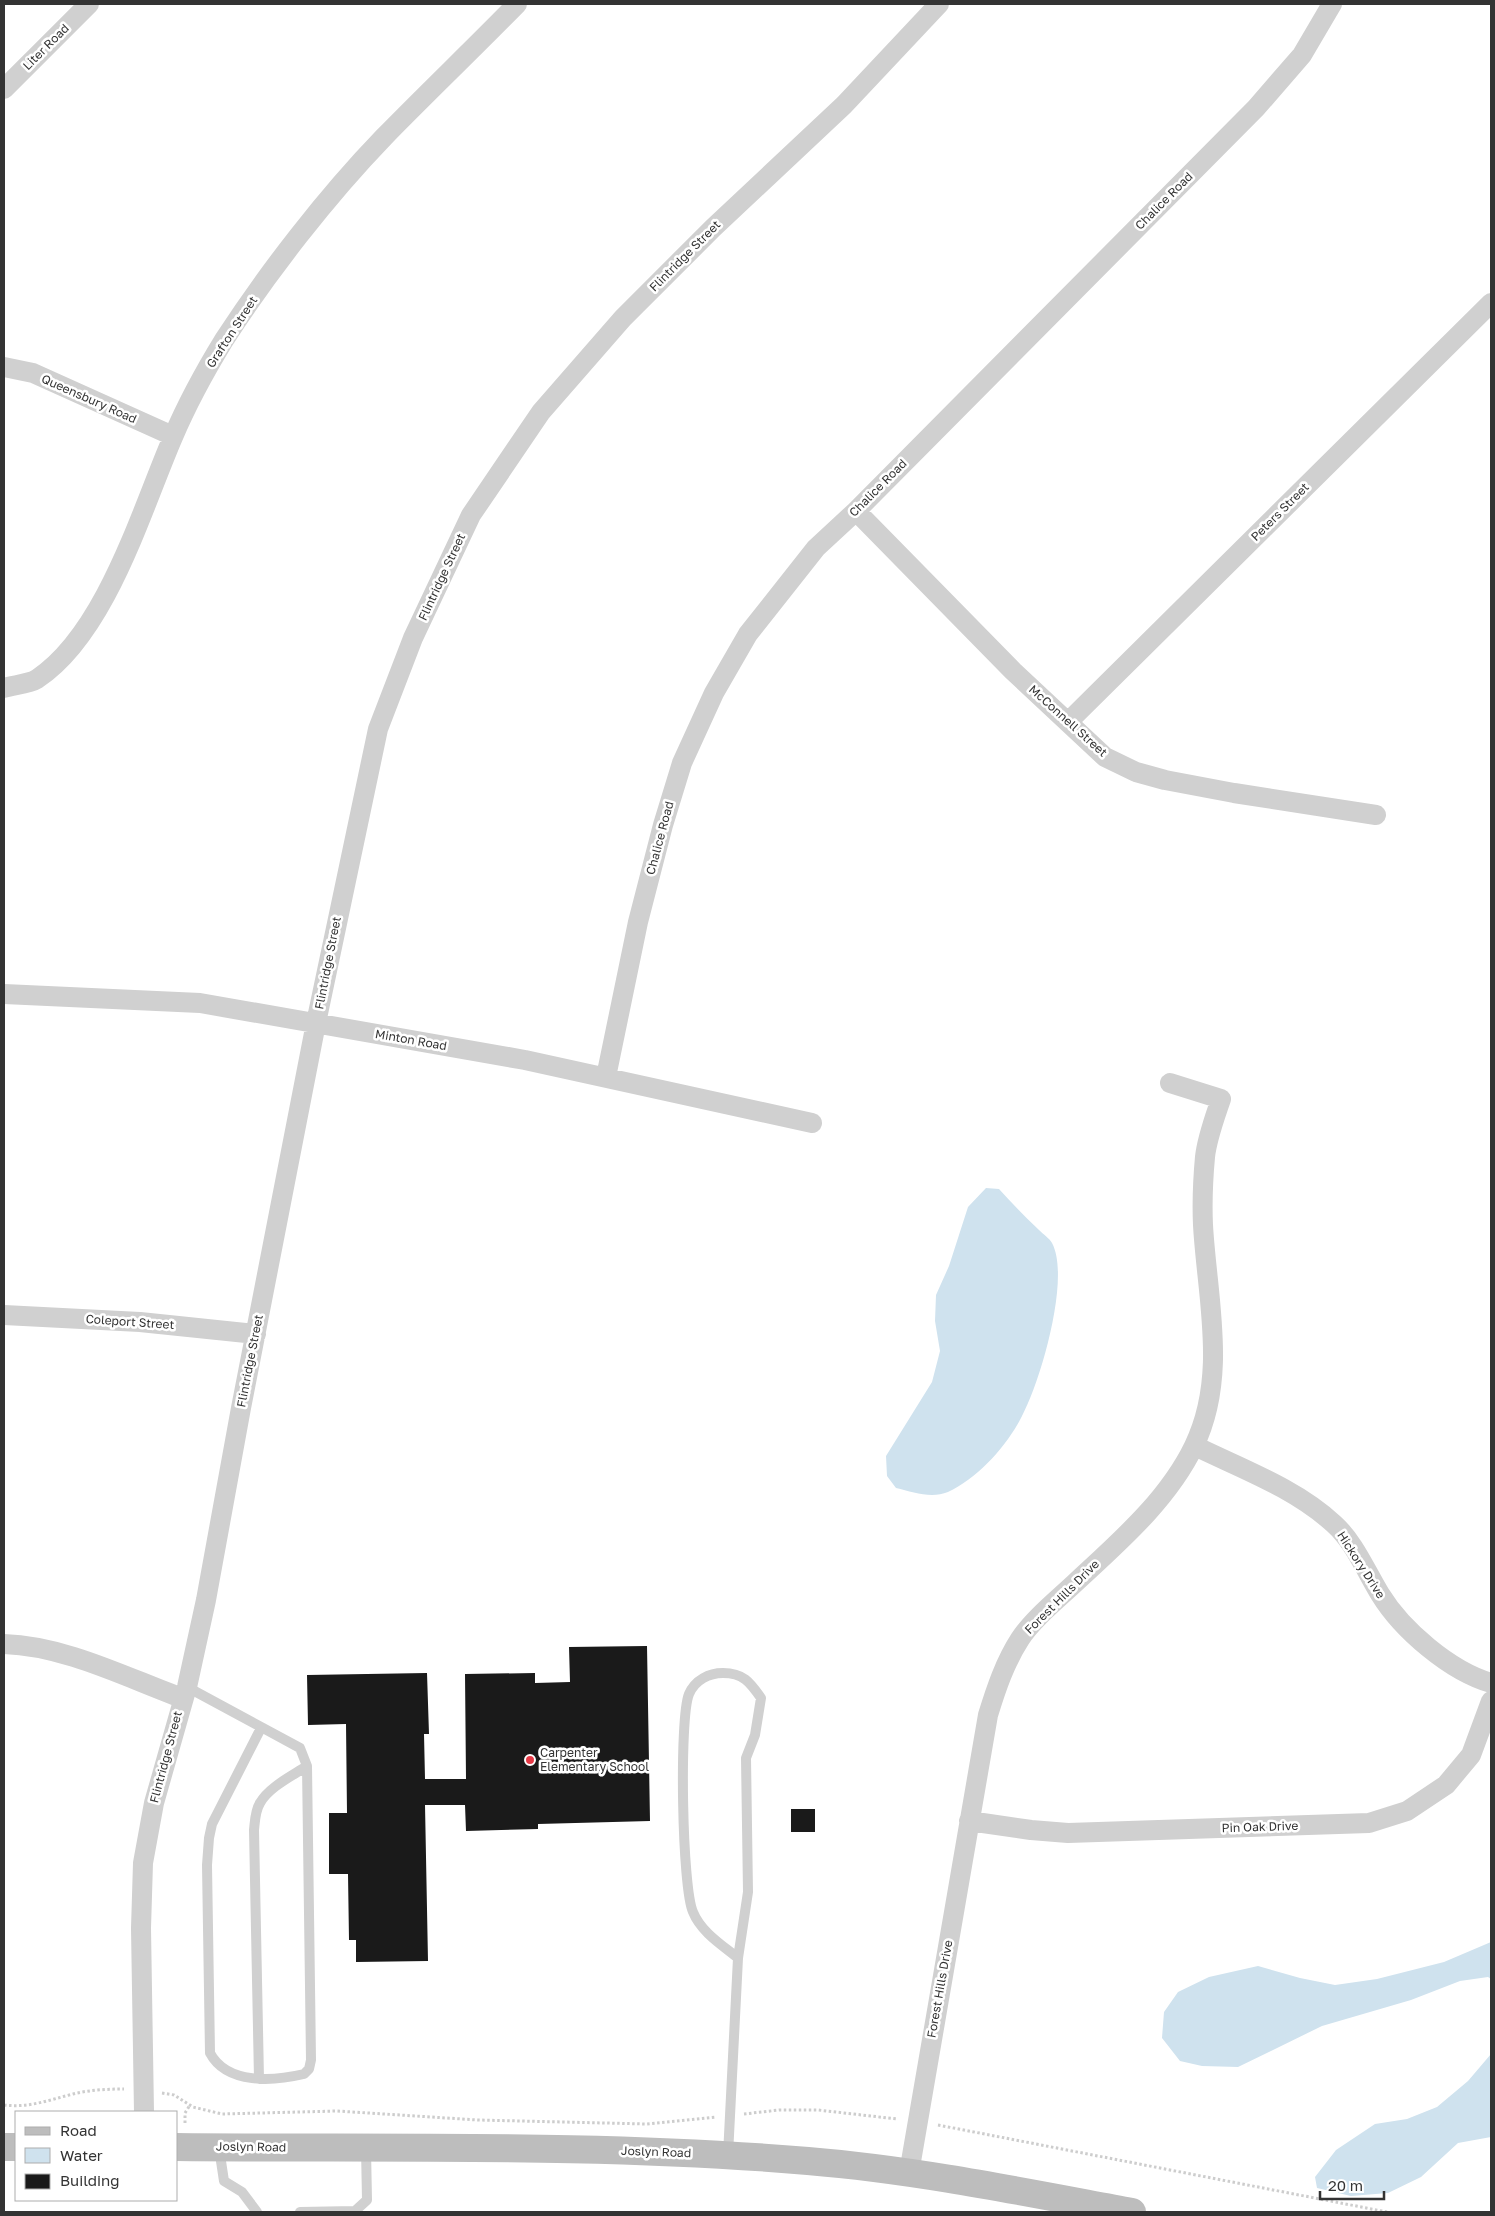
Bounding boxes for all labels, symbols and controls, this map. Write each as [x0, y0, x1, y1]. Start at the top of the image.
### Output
street label: Liter Road [20, 21, 72, 73]
street label: Chalice Road [1132, 169, 1196, 233]
street label: Flintridge Street [646, 217, 723, 294]
street label: Grafton Street [203, 293, 260, 370]
street label: Queensbury Road [39, 371, 139, 426]
street label: Chalice Road [846, 456, 910, 520]
street label: Peters Street [1247, 479, 1312, 544]
street label: Flintridge Street [415, 531, 468, 623]
street label: McConnell Street [1026, 682, 1111, 760]
street label: Chalice Road [643, 800, 677, 876]
street label: Flintridge Street [311, 915, 344, 1011]
street label: Minton Road [374, 1026, 448, 1053]
street label: Coleport Street [85, 1311, 175, 1332]
street label: Flintridge Street [233, 1313, 266, 1409]
street label: Hickory Drive [1334, 1528, 1389, 1601]
street label: Forest Hills Drive [1021, 1556, 1102, 1637]
street label: Flintridge Street [146, 1709, 185, 1804]
place label: Carpenter Elementary School [540, 1745, 649, 1774]
marker: Carpenter Elementary School [524, 1754, 536, 1766]
street label: Pin Oak Drive [1221, 1818, 1299, 1835]
street label: Forest Hills Drive [924, 1939, 955, 2039]
legend [15, 2111, 178, 2201]
text: Road [60, 2121, 97, 2139]
street label: Joslyn Road [216, 2138, 286, 2155]
street label: Joslyn Road [621, 2143, 691, 2160]
text: Water [60, 2146, 103, 2164]
scale bar [1320, 2168, 1384, 2200]
text: Building [60, 2171, 120, 2189]
text: 20 m [1328, 2176, 1363, 2194]

